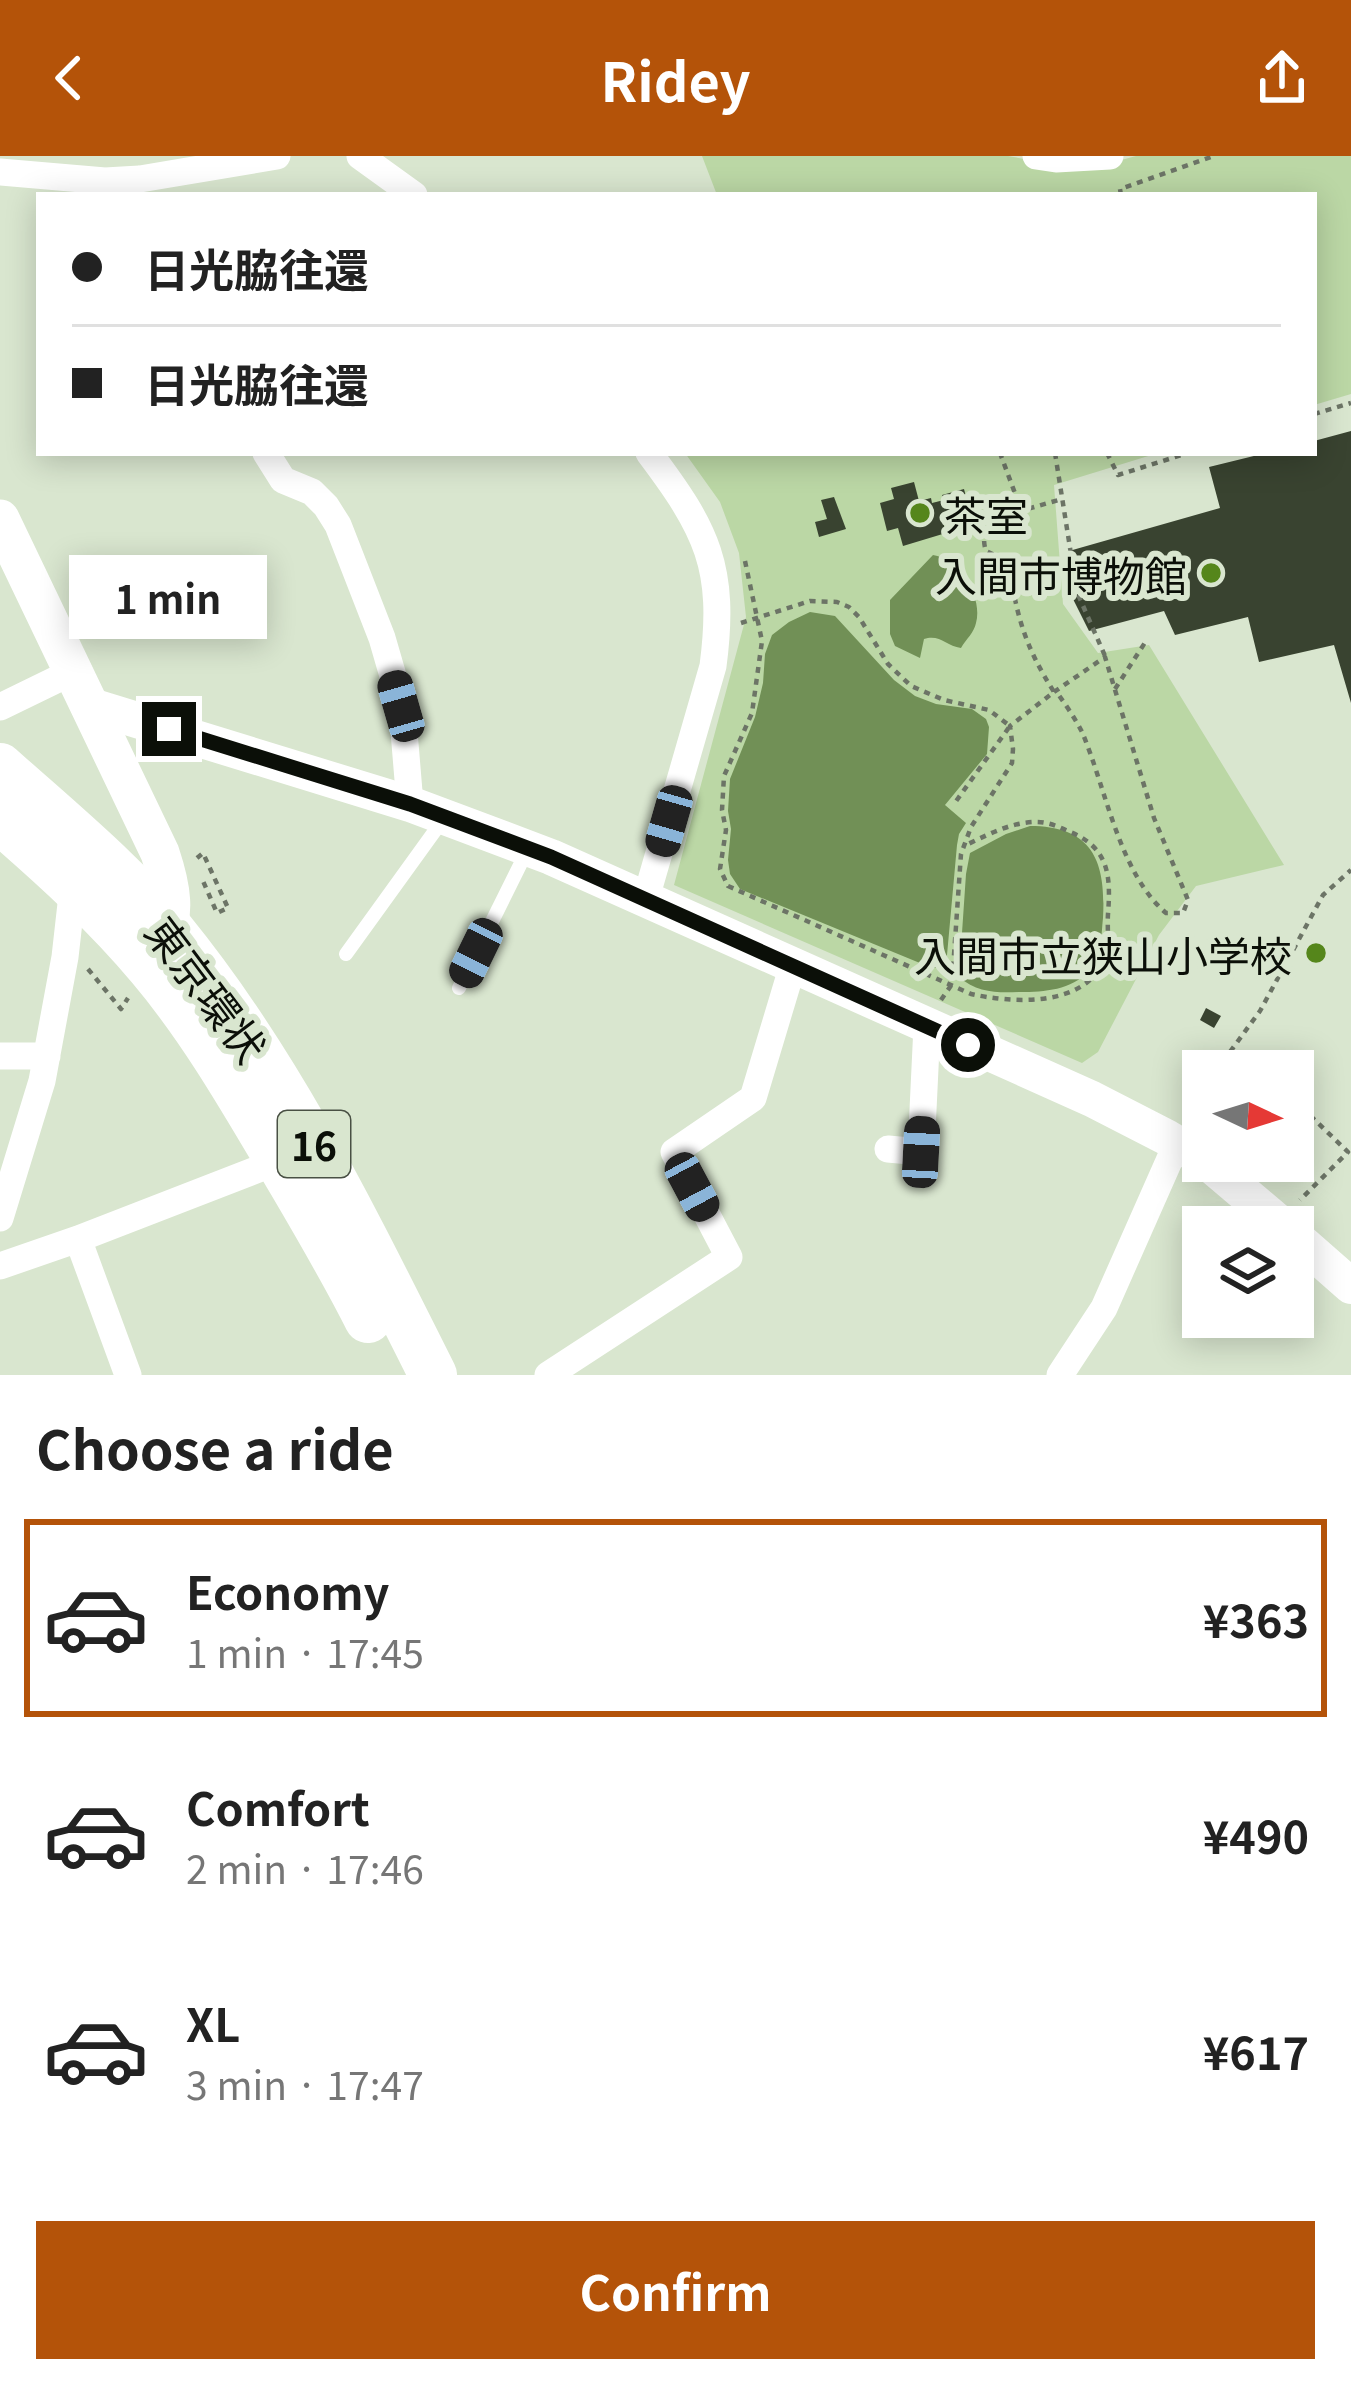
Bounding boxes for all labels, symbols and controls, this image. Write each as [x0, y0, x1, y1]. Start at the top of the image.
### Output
text: Ridey [601, 39, 750, 118]
icon: back [36, 45, 102, 111]
icon: share [1249, 45, 1315, 111]
text: 日光脇往還 [144, 235, 369, 300]
text: 日光脇往還 [144, 350, 369, 415]
place label: 茶室 [944, 483, 1028, 544]
marker: 茶室 [907, 500, 933, 526]
place label: 入間市博物館 [935, 543, 1187, 604]
callout: 1 min [70, 555, 268, 639]
marker: 入間市博物館 [1198, 560, 1224, 586]
text: 1 min [115, 569, 221, 625]
car [374, 666, 428, 746]
route end [142, 702, 196, 756]
car [642, 781, 696, 861]
street label: 東京環状 [133, 903, 283, 1073]
car [444, 913, 508, 993]
place label: 入間市立狭山小学校 [914, 923, 1292, 984]
marker: 入間市立狭山小学校 [1303, 940, 1329, 966]
route start [941, 1018, 995, 1072]
north arrow [1182, 1050, 1314, 1182]
map controls [1182, 1050, 1314, 1338]
road number: 16 [278, 1111, 350, 1177]
car [901, 1115, 941, 1189]
car [659, 1147, 725, 1227]
button: layers [1182, 1206, 1314, 1338]
text: Choose a ride [36, 1407, 394, 1486]
text: Economy [186, 1558, 389, 1623]
icon: car [42, 1564, 150, 1672]
text: ¥363 [1203, 1586, 1309, 1651]
text: 1 min · 17:45 [186, 1623, 424, 1679]
text: Comfort [186, 1774, 370, 1839]
icon: car [42, 1780, 150, 1888]
text: ¥490 [1203, 1802, 1309, 1867]
text: 2 min · 17:46 [186, 1839, 424, 1895]
text: XL [186, 1990, 240, 2055]
icon: car [42, 1996, 150, 2104]
text: ¥617 [1203, 2018, 1309, 2083]
text: 3 min · 17:47 [186, 2055, 424, 2111]
button: Confirm [36, 2221, 1315, 2359]

